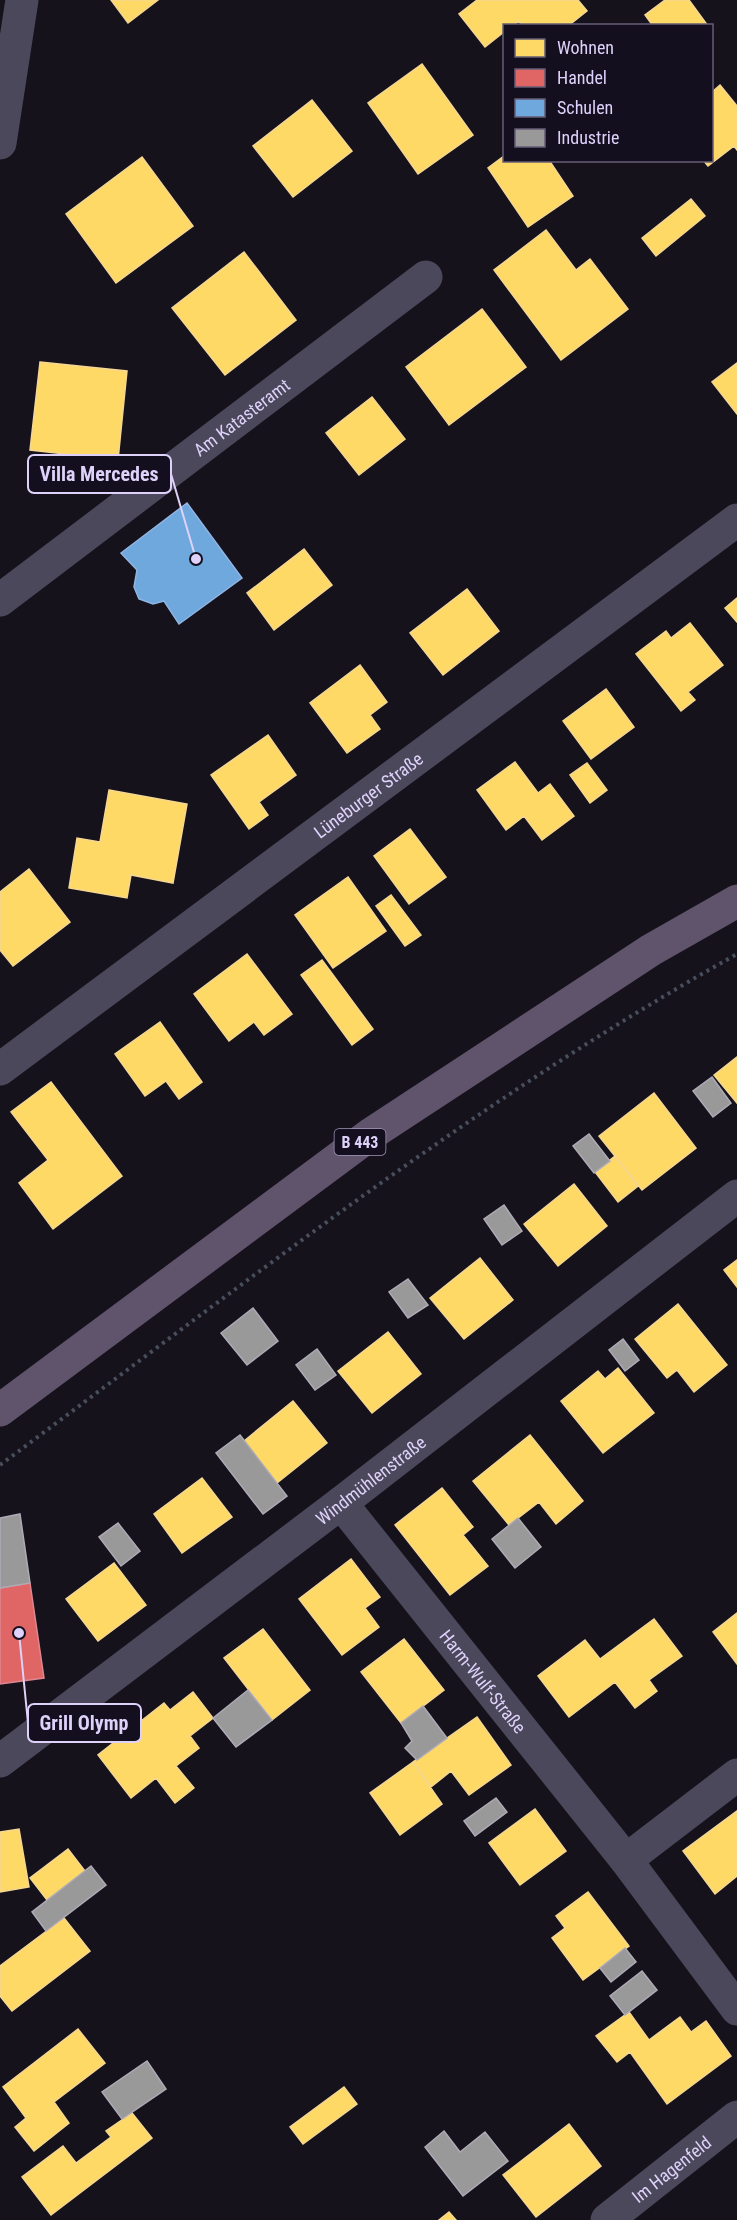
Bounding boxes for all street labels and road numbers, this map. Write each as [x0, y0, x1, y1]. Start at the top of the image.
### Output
street label: Am Katasteramt [189, 374, 294, 460]
street label: Lüneburger Straße [310, 747, 427, 842]
road number: B 443 [334, 1129, 386, 1155]
street label: Windmühlenstraße [311, 1431, 430, 1529]
street label: Harm-Wulf-Straße [436, 1625, 531, 1737]
street label: Im Hagenfeld [628, 2131, 715, 2207]

